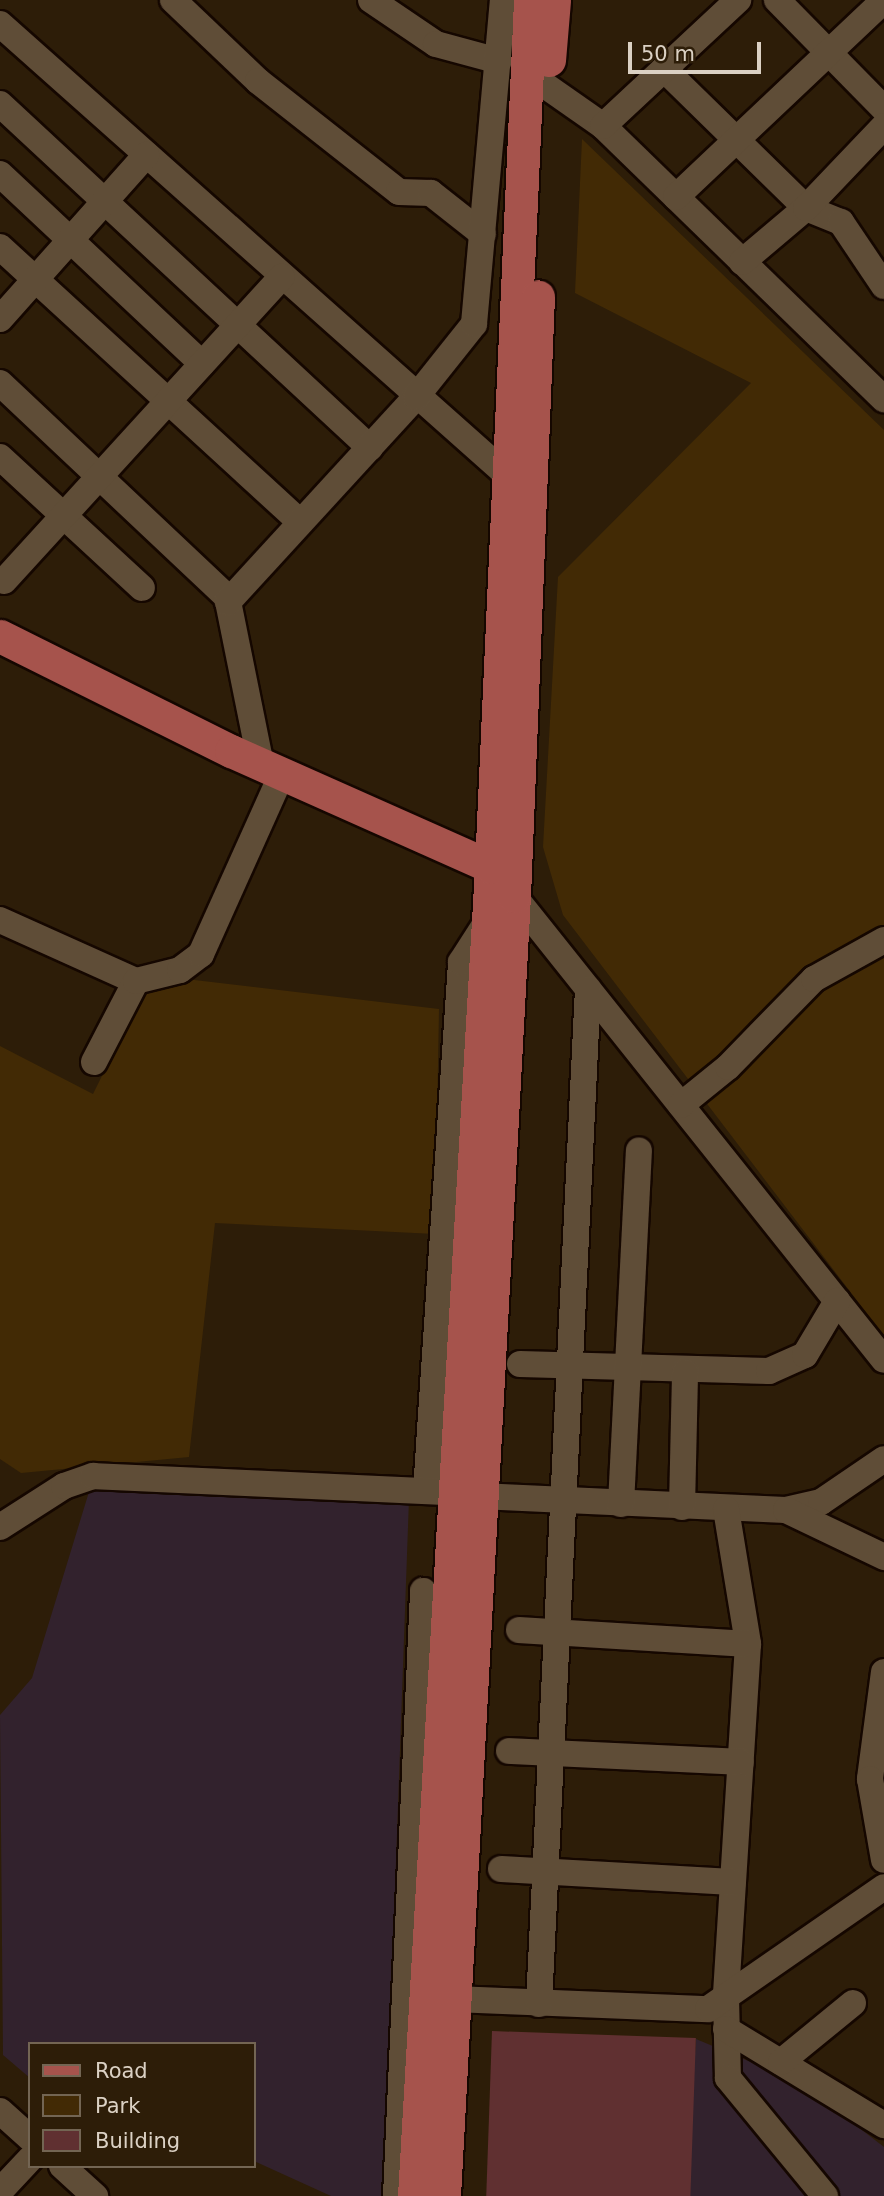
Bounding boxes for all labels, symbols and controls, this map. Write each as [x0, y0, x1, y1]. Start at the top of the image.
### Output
scale bar [632, 28, 765, 72]
text: 50 m [641, 42, 695, 66]
legend [28, 2042, 256, 2168]
text: Road [95, 2059, 148, 2083]
text: Park [95, 2094, 140, 2118]
text: Building [95, 2129, 180, 2153]

